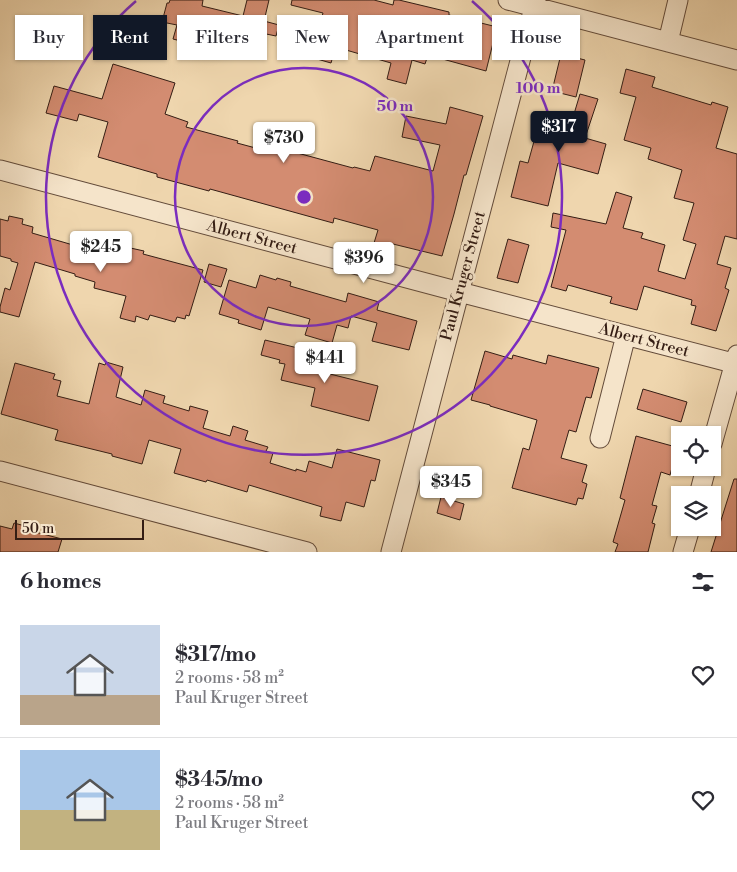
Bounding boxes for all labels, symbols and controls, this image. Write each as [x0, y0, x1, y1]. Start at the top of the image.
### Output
chip: Buy [15, 15, 83, 60]
chip: Rent [93, 15, 167, 60]
chip: Filters [177, 15, 267, 60]
chip: New [277, 15, 348, 60]
chip: Apartment [358, 15, 482, 60]
chip: House [492, 15, 580, 60]
text: 100 m [516, 79, 561, 98]
text: 50 m [377, 97, 413, 116]
pin: $317 [529, 110, 589, 153]
text: $317 [542, 117, 576, 137]
pin: $730 [254, 121, 314, 164]
text: $730 [264, 128, 304, 148]
centre of rings [295, 188, 313, 206]
street label: Paul Kruger Street [436, 209, 490, 343]
street label: Albert Street [204, 215, 300, 259]
pin: $245 [71, 230, 131, 273]
text: $245 [81, 237, 121, 257]
pin: $396 [334, 242, 394, 284]
text: $396 [344, 248, 384, 268]
street label: Albert Street [596, 318, 692, 362]
pin: $441 [295, 342, 355, 384]
text: $441 [306, 348, 344, 368]
map controls [671, 426, 721, 536]
button: locate [671, 426, 721, 476]
pin: $345 [421, 466, 481, 508]
text: $345 [431, 472, 471, 492]
button: layers [671, 486, 721, 536]
scale bar [15, 517, 144, 540]
text: 50 m [22, 520, 54, 538]
icon: filters [689, 568, 717, 596]
text: 6 homes [20, 569, 101, 595]
text: $317/mo [175, 642, 256, 668]
icon: home [60, 645, 120, 705]
icon: heart [689, 661, 717, 689]
text: 2 rooms · 58 m² [175, 668, 284, 688]
text: Paul Kruger Street [175, 688, 308, 708]
text: $345/mo [175, 767, 263, 793]
icon: home [60, 770, 120, 830]
icon: heart [689, 786, 717, 814]
text: 2 rooms · 58 m² [175, 793, 284, 813]
text: Paul Kruger Street [175, 813, 308, 833]

